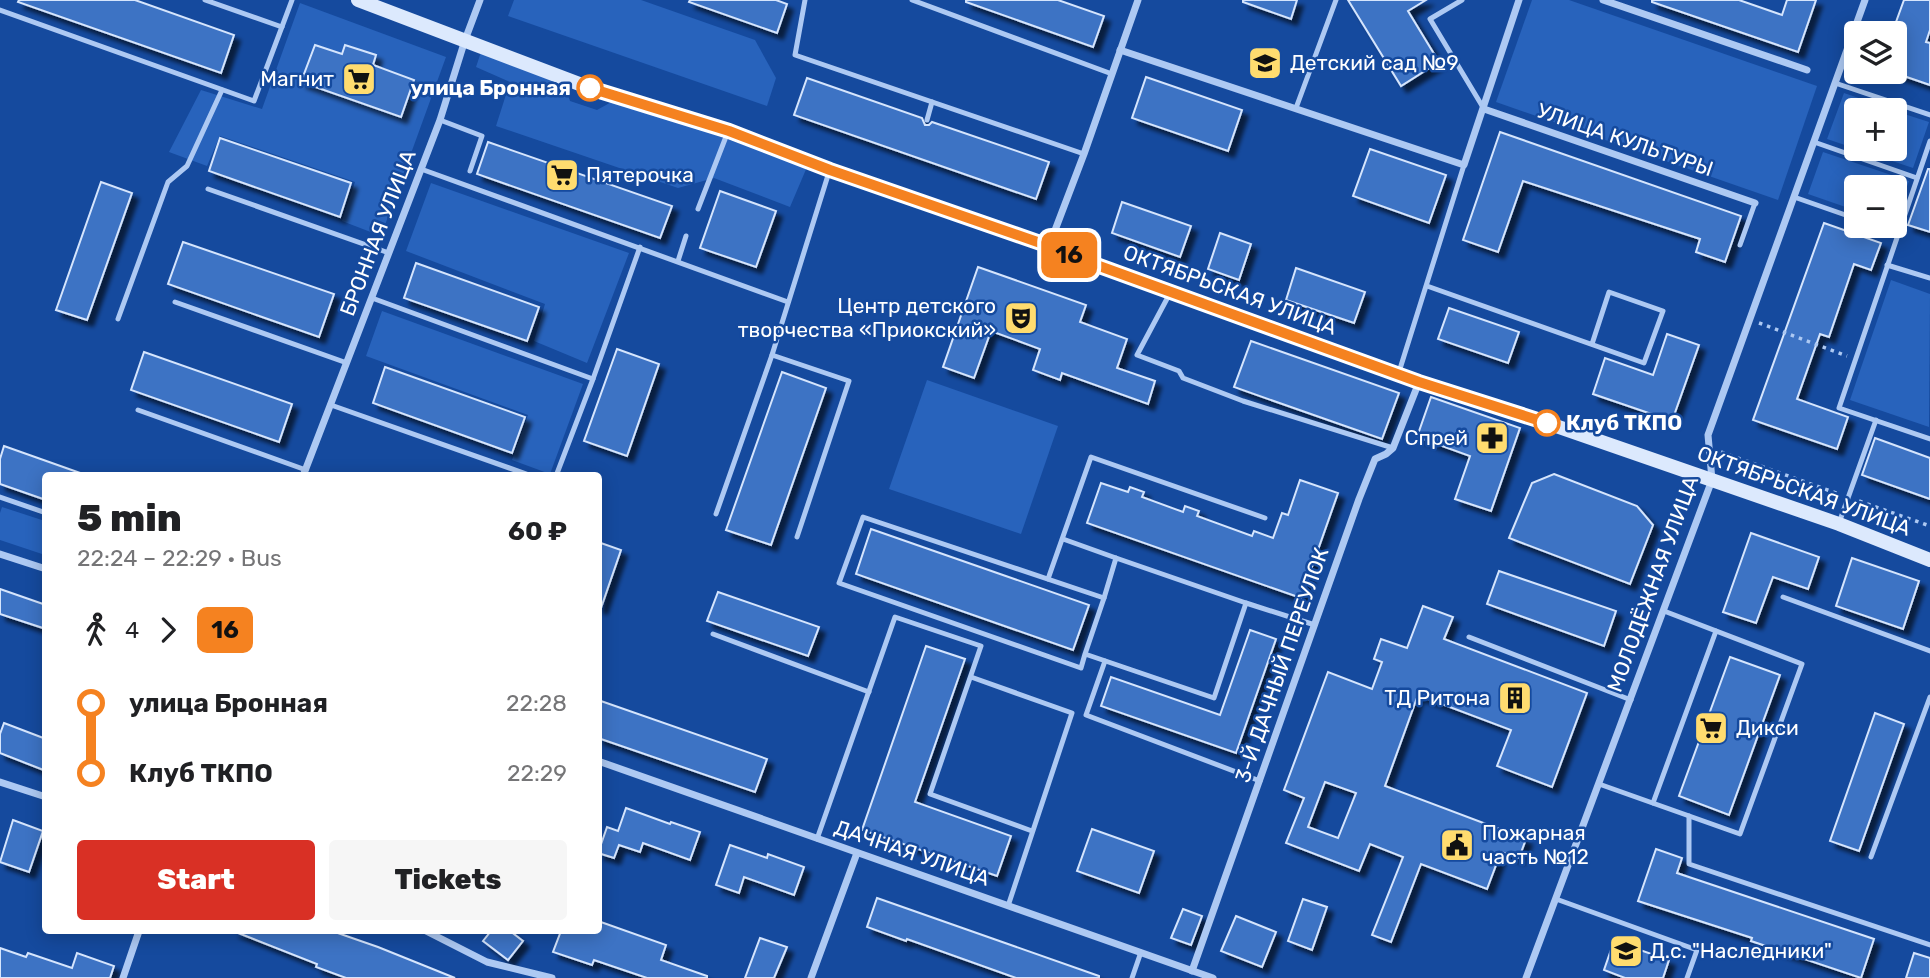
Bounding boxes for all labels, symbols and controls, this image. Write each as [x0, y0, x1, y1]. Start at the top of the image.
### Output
map controls [1844, 21, 1907, 238]
button: layers [1844, 21, 1907, 84]
school or university icon: Детский сад №9 [1246, 44, 1284, 82]
place label: Детский сад №9 [1290, 50, 1459, 75]
supermarket icon: Магнит [340, 60, 378, 98]
place label: Магнит [260, 66, 334, 91]
place label: улица Бронная [410, 75, 571, 100]
marker: улица Бронная [577, 75, 603, 101]
street label: УЛИЦА КУЛЬТУРЫ [1534, 98, 1717, 181]
button: + [1844, 98, 1907, 161]
street label: БРОННАЯ УЛИЦА [334, 146, 421, 319]
supermarket icon: Пятерочка [543, 156, 581, 194]
place label: Пятерочка [586, 162, 694, 187]
button: − [1844, 175, 1907, 238]
line badge: 16 [1038, 232, 1100, 278]
street label: ОКТЯБРЬСКАЯ УЛИЦА [1120, 239, 1340, 340]
text: 16 [1055, 241, 1083, 269]
place label: Центр детского творчества «Приокский» [738, 293, 996, 342]
theatre icon: Центр детского творчества «Приокский» [1002, 299, 1040, 337]
marker: Клуб ТКПО [1534, 410, 1560, 436]
place label: Клуб ТКПО [1566, 410, 1682, 435]
pharmacy icon: Спрей [1473, 419, 1511, 457]
place label: Спрей [1405, 425, 1468, 450]
street label: ОКТЯБРЬСКАЯ УЛИЦА [1694, 440, 1914, 541]
street label: МОЛОДЁЖНАЯ УЛИЦА [1602, 473, 1703, 695]
text: 5 min [77, 495, 182, 541]
text: 60 ₽ [508, 516, 567, 547]
text: 22:24 – 22:29 · Bus [77, 544, 282, 572]
street label: 3-Й ДАЧНЫЙ ПЕРЕУЛОК [1229, 544, 1334, 786]
icon: walk [77, 611, 115, 649]
icon: forward [149, 611, 187, 649]
text: 4 [125, 616, 139, 644]
text: 16 [211, 616, 239, 644]
building icon: ТД Ритона [1496, 679, 1534, 717]
place label: ТД Ритона [1384, 685, 1490, 710]
text: улица Бронная [129, 688, 328, 719]
text: 22:28 [506, 689, 567, 717]
supermarket icon: Дикси [1692, 709, 1730, 747]
place label: Дикси [1736, 715, 1799, 740]
text: Клуб ТКПО [129, 758, 273, 789]
text: 22:29 [507, 759, 567, 787]
street label: ДАЧНАЯ УЛИЦА [831, 814, 993, 891]
place label: Пожарная часть №12 [1482, 820, 1589, 869]
public building icon: Пожарная часть №12 [1438, 826, 1476, 864]
button: Start [77, 840, 315, 920]
button: Tickets [329, 840, 567, 920]
school or university icon: Д.с. "Наследники" [1607, 932, 1645, 970]
place label: Д.с. "Наследники" [1650, 938, 1832, 963]

